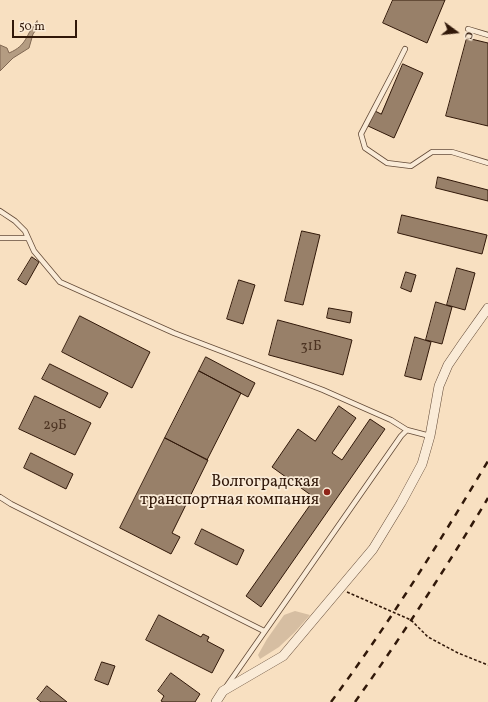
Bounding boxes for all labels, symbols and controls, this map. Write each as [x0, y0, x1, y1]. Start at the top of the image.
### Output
scale bar [14, 12, 79, 38]
north arrow [436, 12, 476, 52]
text: 50 m [19, 19, 45, 35]
text: С [460, 30, 476, 41]
house number: 31Б [300, 339, 322, 355]
house number: 29Б [43, 418, 67, 434]
place label: Волгоградская транспортная компания [140, 473, 319, 511]
marker: Волгоградская транспортная компания [322, 487, 332, 497]

